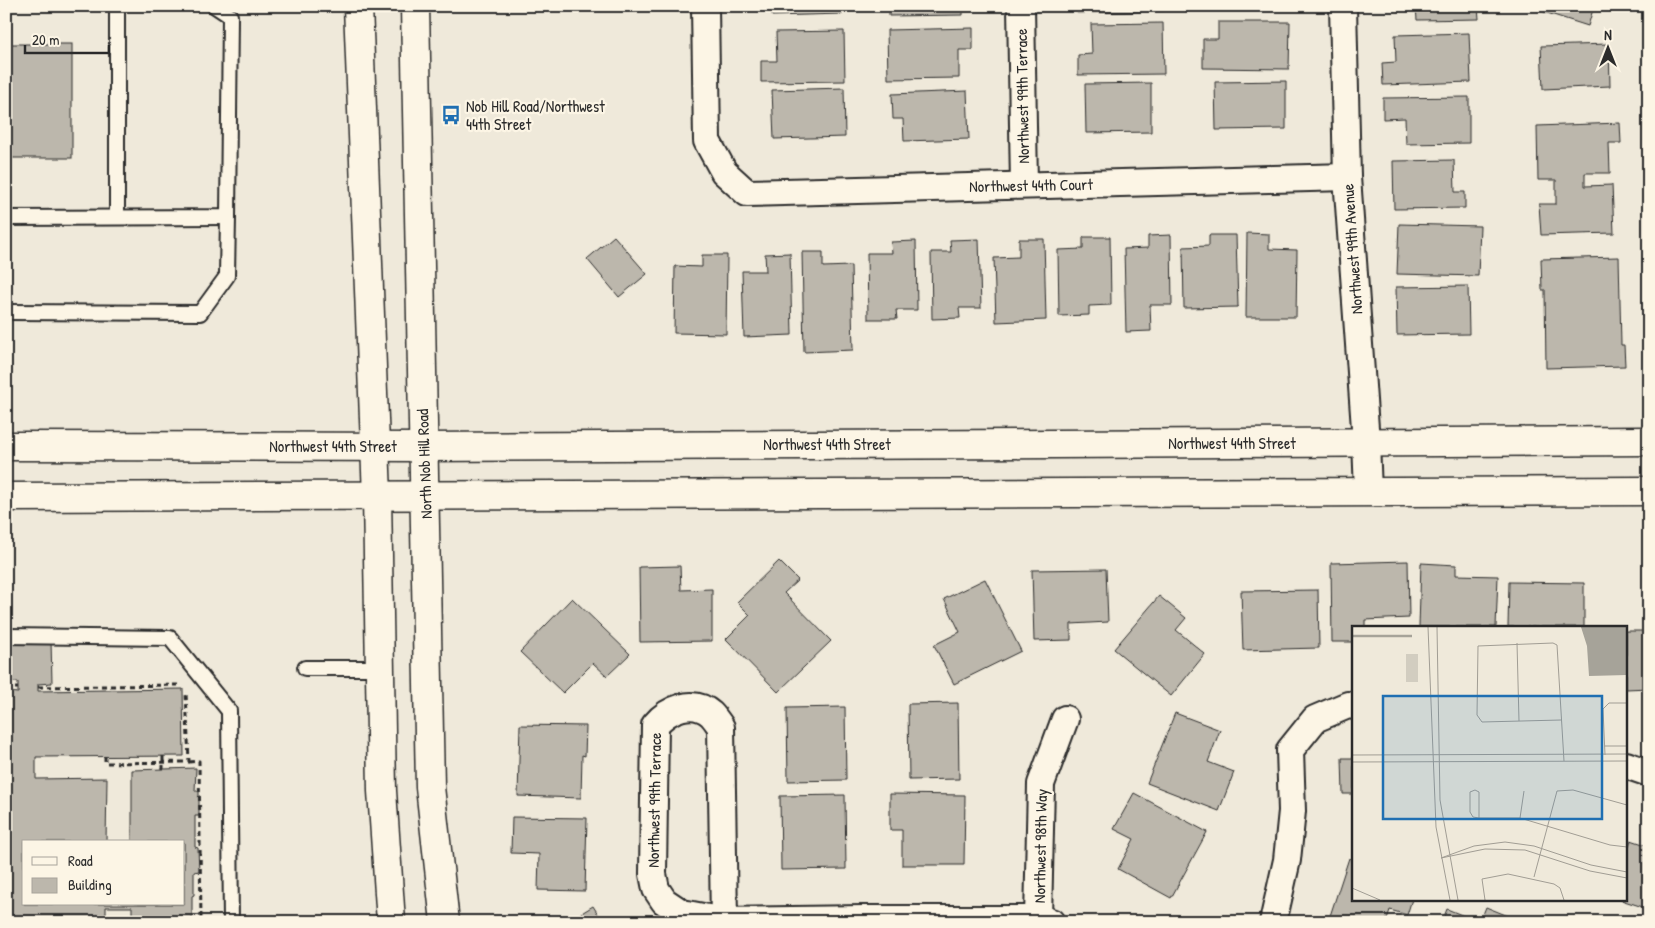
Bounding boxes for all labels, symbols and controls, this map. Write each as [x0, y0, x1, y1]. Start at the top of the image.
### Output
scale bar [25, 22, 109, 54]
north arrow [1582, 22, 1632, 72]
text: N [1604, 25, 1612, 44]
street label: Northwest 99th Terrace [1010, 28, 1034, 164]
text: 20 m [32, 29, 59, 50]
place label: Nob Hill Road/Northwest 44th Street [466, 95, 605, 135]
bus stop icon: Nob Hill Road/Northwest 44th Street [440, 104, 462, 126]
street label: Northwest 44th Court [969, 173, 1093, 197]
street label: Northwest 99th Avenue [1336, 182, 1368, 315]
street label: North Nob Hill Road [411, 409, 437, 519]
street label: Northwest 44th Street [1168, 432, 1296, 454]
street label: Northwest 44th Street [763, 433, 891, 455]
street label: Northwest 44th Street [269, 435, 397, 457]
inset map [1352, 626, 1628, 900]
street label: Northwest 99th Terrace [642, 732, 666, 868]
street label: Northwest 98th Way [1028, 789, 1052, 903]
legend [22, 840, 185, 906]
text: Road [68, 850, 93, 871]
text: Building [68, 874, 112, 895]

